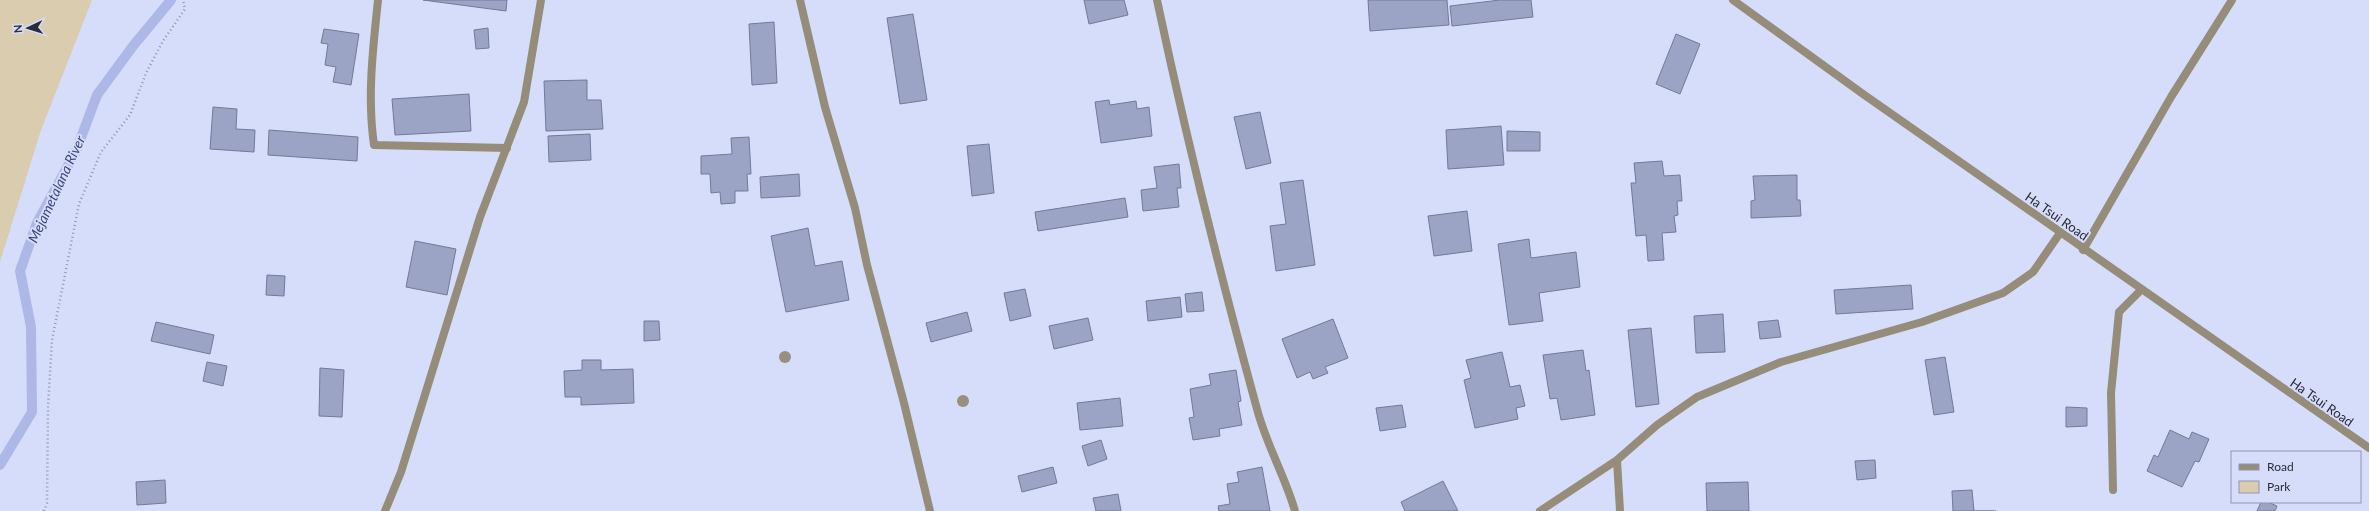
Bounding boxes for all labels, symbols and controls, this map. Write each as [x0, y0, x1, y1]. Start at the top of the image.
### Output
north arrow [8, 8, 48, 48]
text: N [11, 24, 24, 33]
water label: Mejametalana River [24, 133, 88, 245]
street label: Ha Tsui Road [2022, 188, 2092, 244]
street label: Ha Tsui Road [2287, 374, 2357, 430]
legend [2231, 451, 2361, 503]
text: Road [2267, 459, 2294, 474]
text: Park [2267, 479, 2291, 494]

